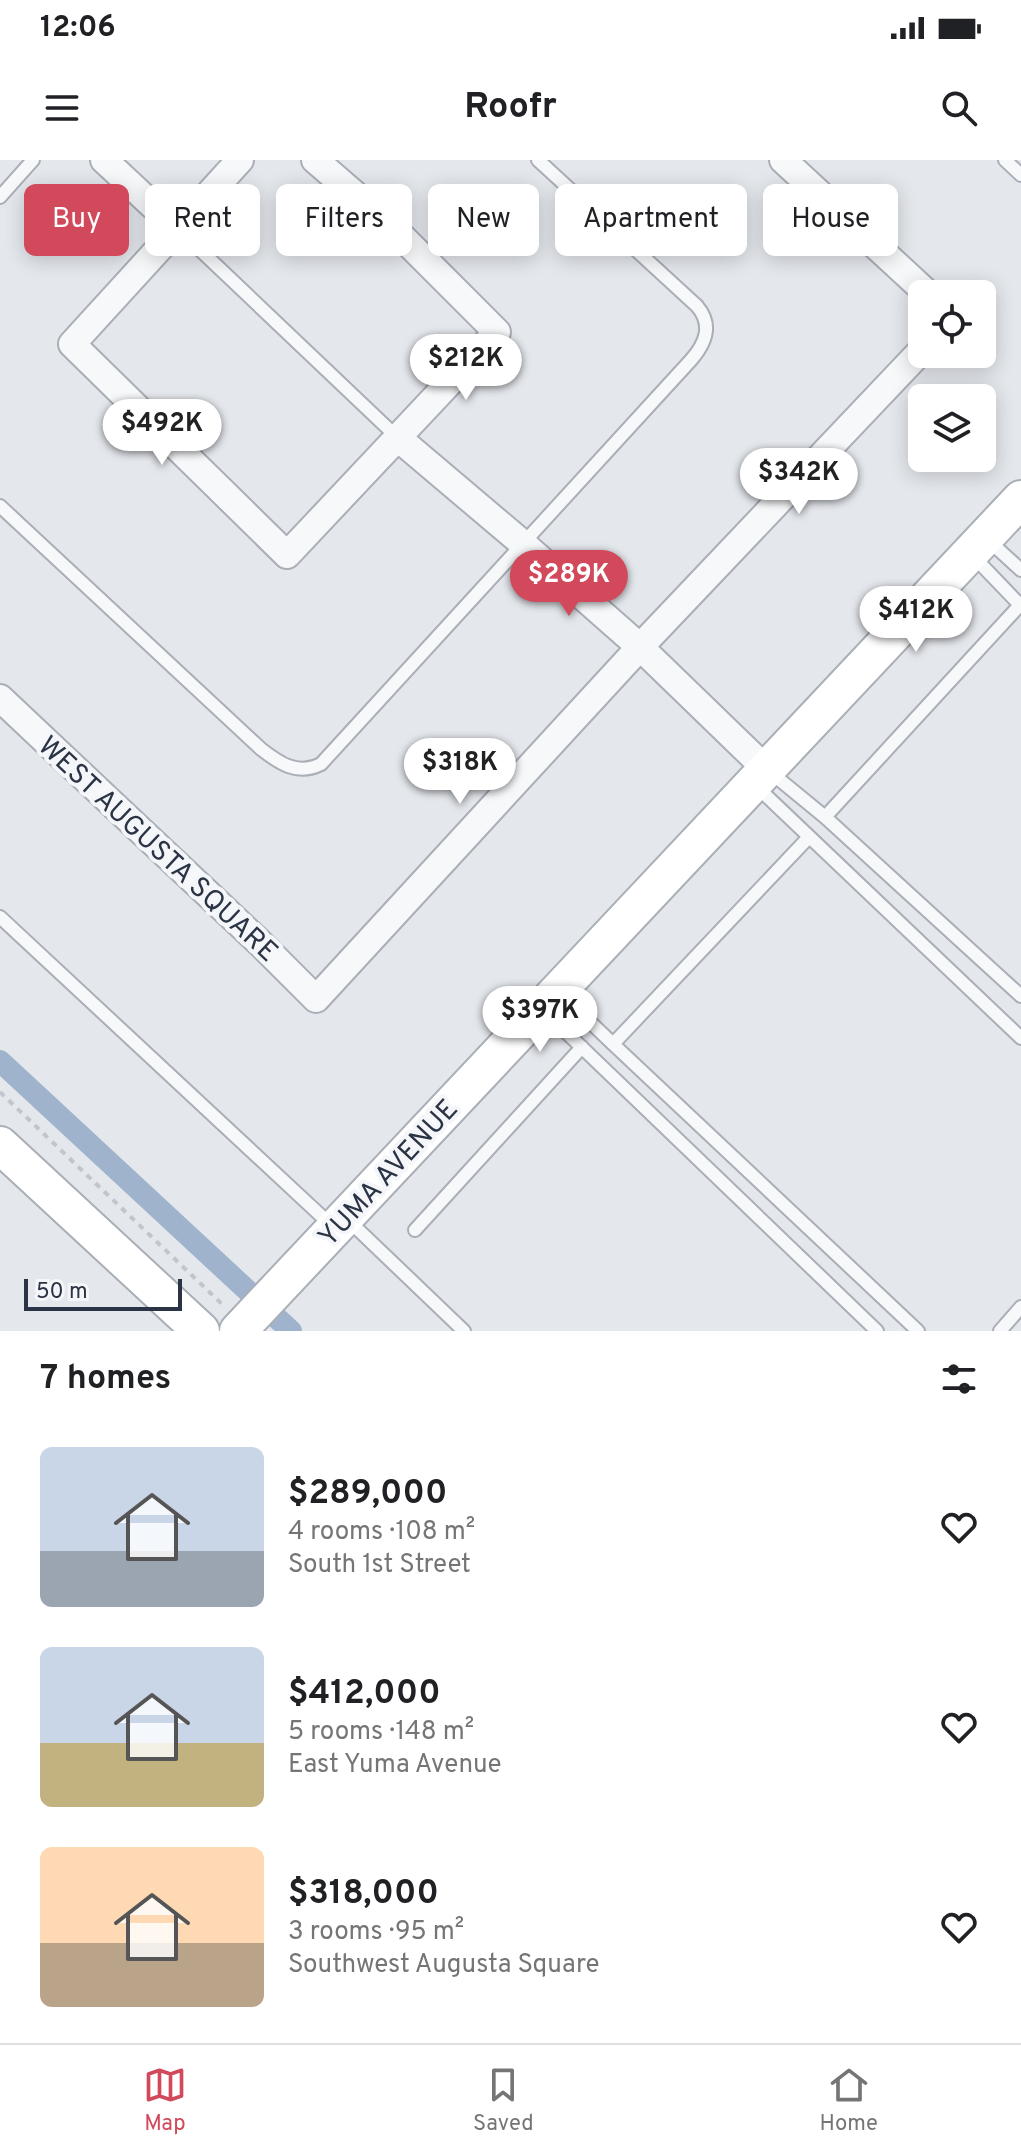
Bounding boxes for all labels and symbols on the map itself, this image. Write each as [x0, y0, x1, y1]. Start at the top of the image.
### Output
pin: $212K [410, 334, 522, 402]
pin: $492K [106, 399, 218, 467]
pin: $342K [743, 448, 855, 516]
pin: $289K [513, 550, 625, 618]
pin: $412K [860, 586, 972, 654]
street label: WEST AUGUSTA SQUARE [29, 729, 285, 971]
pin: $318K [404, 738, 516, 806]
pin: $397K [484, 986, 596, 1054]
street label: YUMA AVENUE [312, 1093, 467, 1256]
scale bar [24, 1275, 182, 1311]

